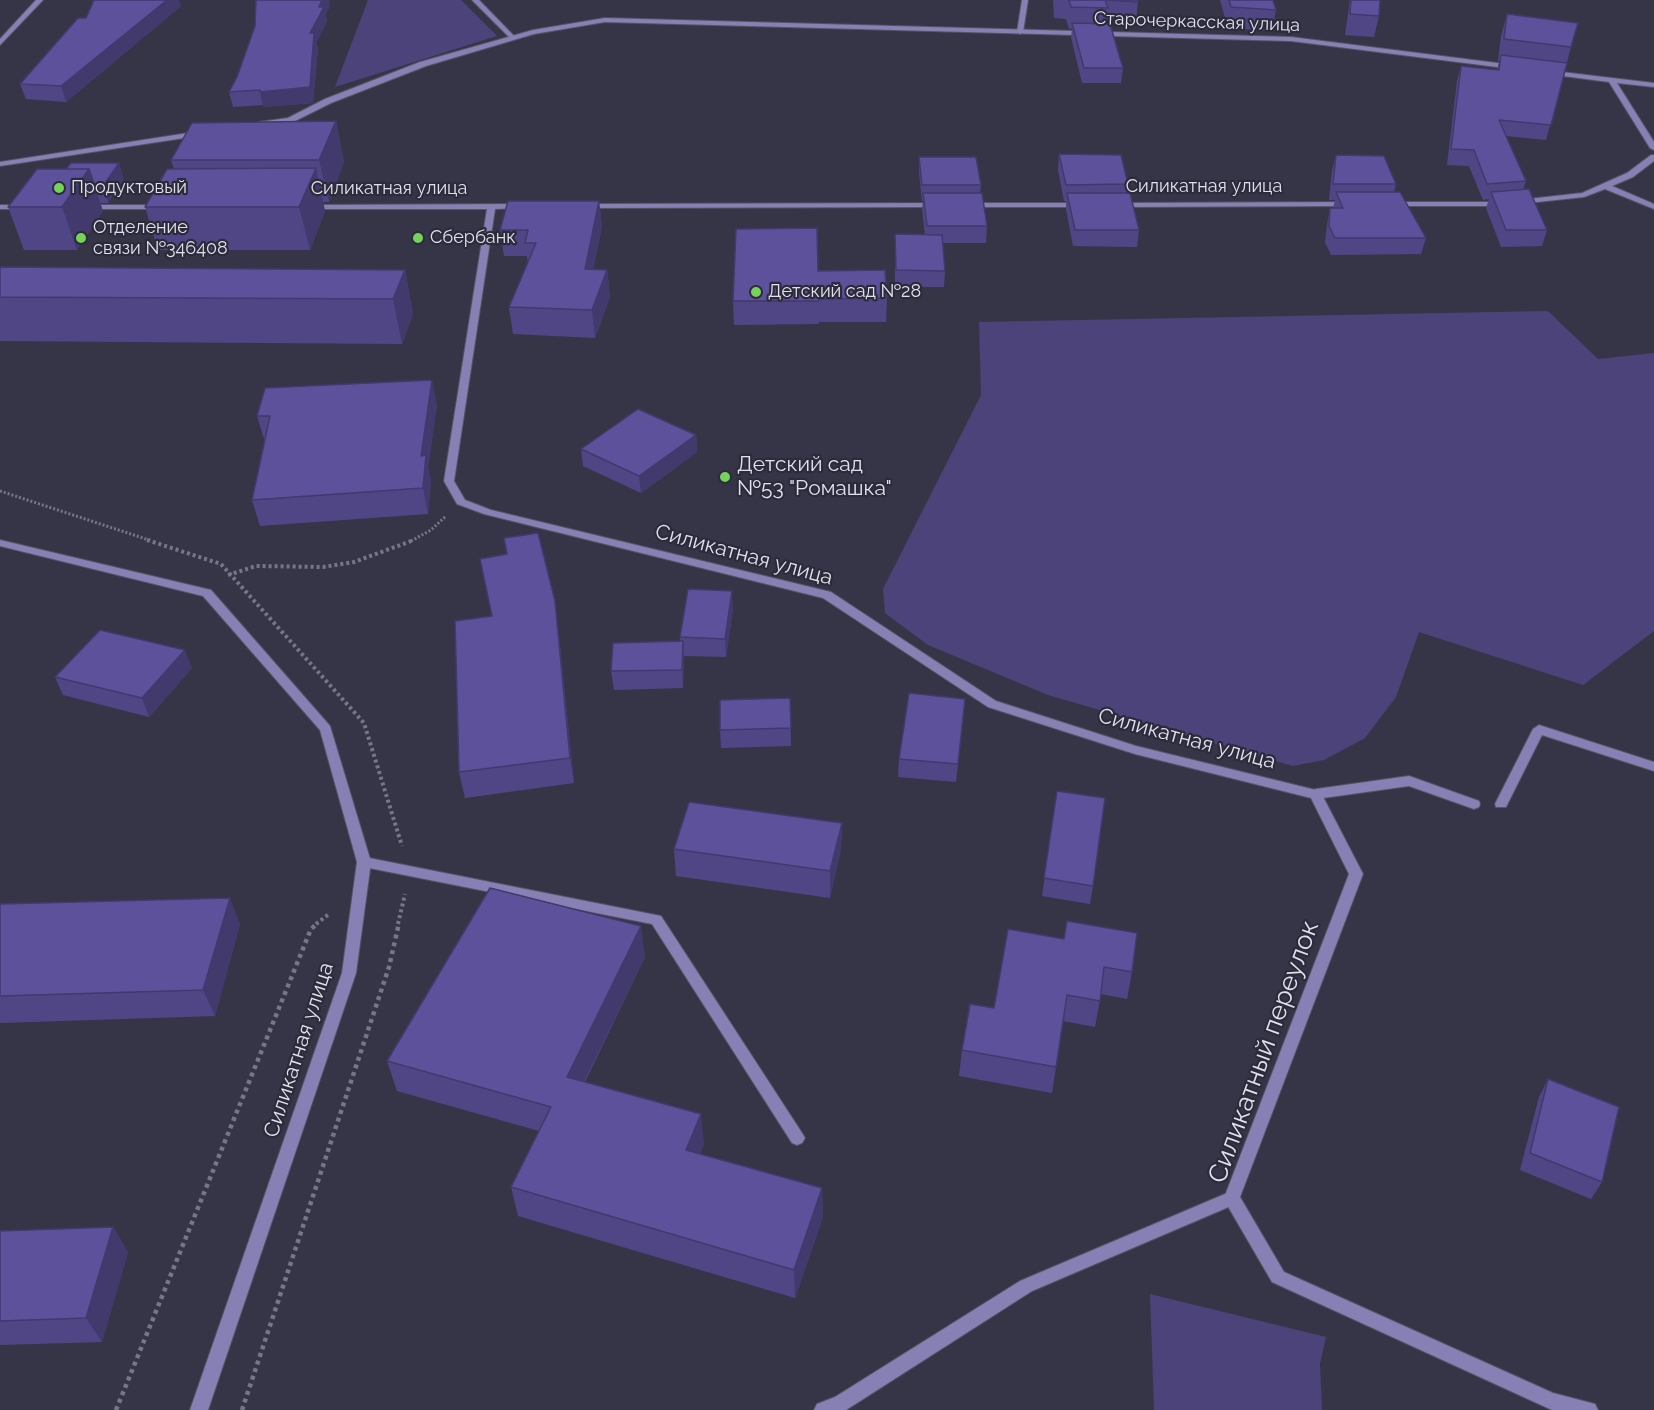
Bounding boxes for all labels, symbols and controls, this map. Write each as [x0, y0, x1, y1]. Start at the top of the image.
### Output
street label: Старочеркасская улица [1094, 8, 1300, 36]
street label: Силикатная улица [1126, 176, 1282, 198]
place label: Продуктовый [71, 177, 187, 199]
street label: Силикатная улица [311, 178, 467, 200]
marker: Продуктовый [52, 181, 66, 195]
place label: Отделение связи №346408 [93, 217, 228, 260]
place label: Сбербанк [430, 227, 516, 249]
marker: Отделение связи №346408 [74, 231, 88, 245]
marker: Сбербанк [411, 231, 425, 245]
place label: Детский сад №28 [768, 281, 921, 303]
marker: Детский сад №28 [749, 285, 763, 299]
place label: Детский сад №53 "Ромашка" [737, 452, 892, 502]
marker: Детский сад №53 "Ромашка" [718, 470, 732, 484]
street label: Силикатная улица [652, 519, 836, 591]
street label: Силикатная улица [1095, 703, 1279, 775]
street label: Силикатный переулок [1202, 917, 1326, 1187]
street label: Силикатная улица [259, 959, 339, 1141]

